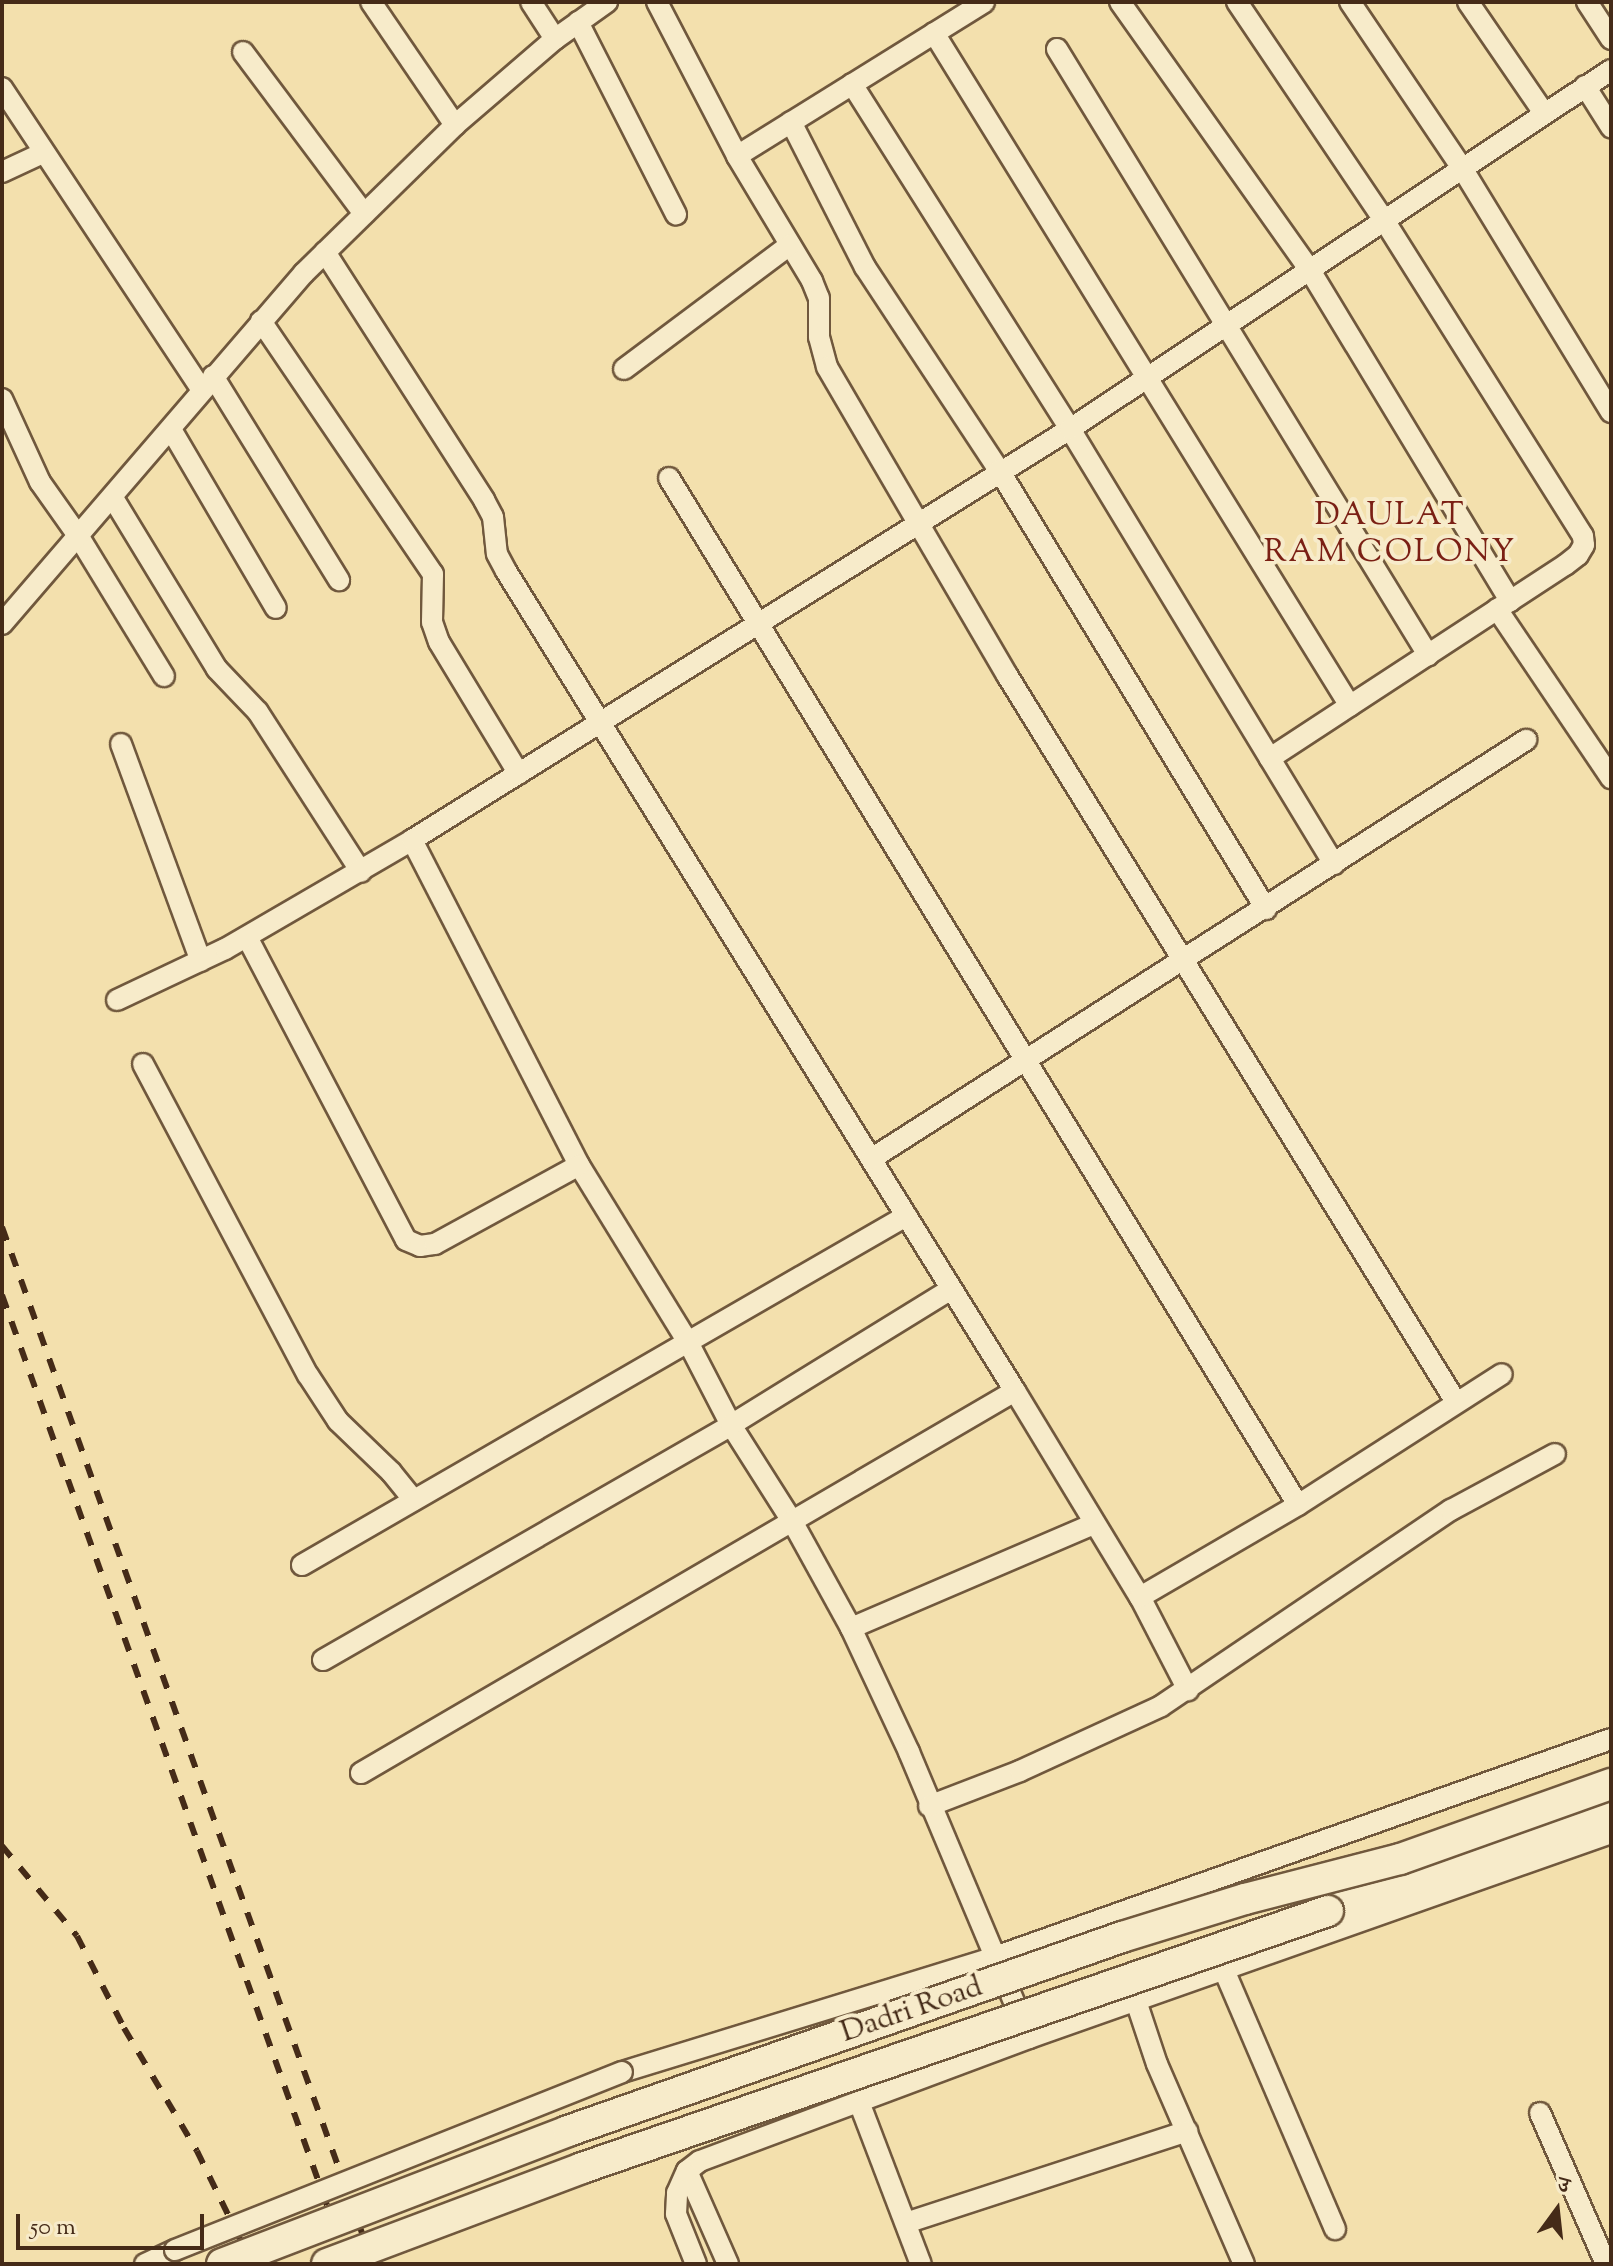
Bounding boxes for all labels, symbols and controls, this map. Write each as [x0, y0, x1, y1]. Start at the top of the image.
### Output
district label: DAULAT RAM COLONY [1264, 498, 1516, 573]
street label: Dadri Road [836, 1970, 988, 2052]
north arrow [1517, 2170, 1597, 2250]
text: उ [1554, 2170, 1573, 2204]
scale bar [20, 2198, 208, 2248]
text: 50 m [30, 2211, 76, 2245]

